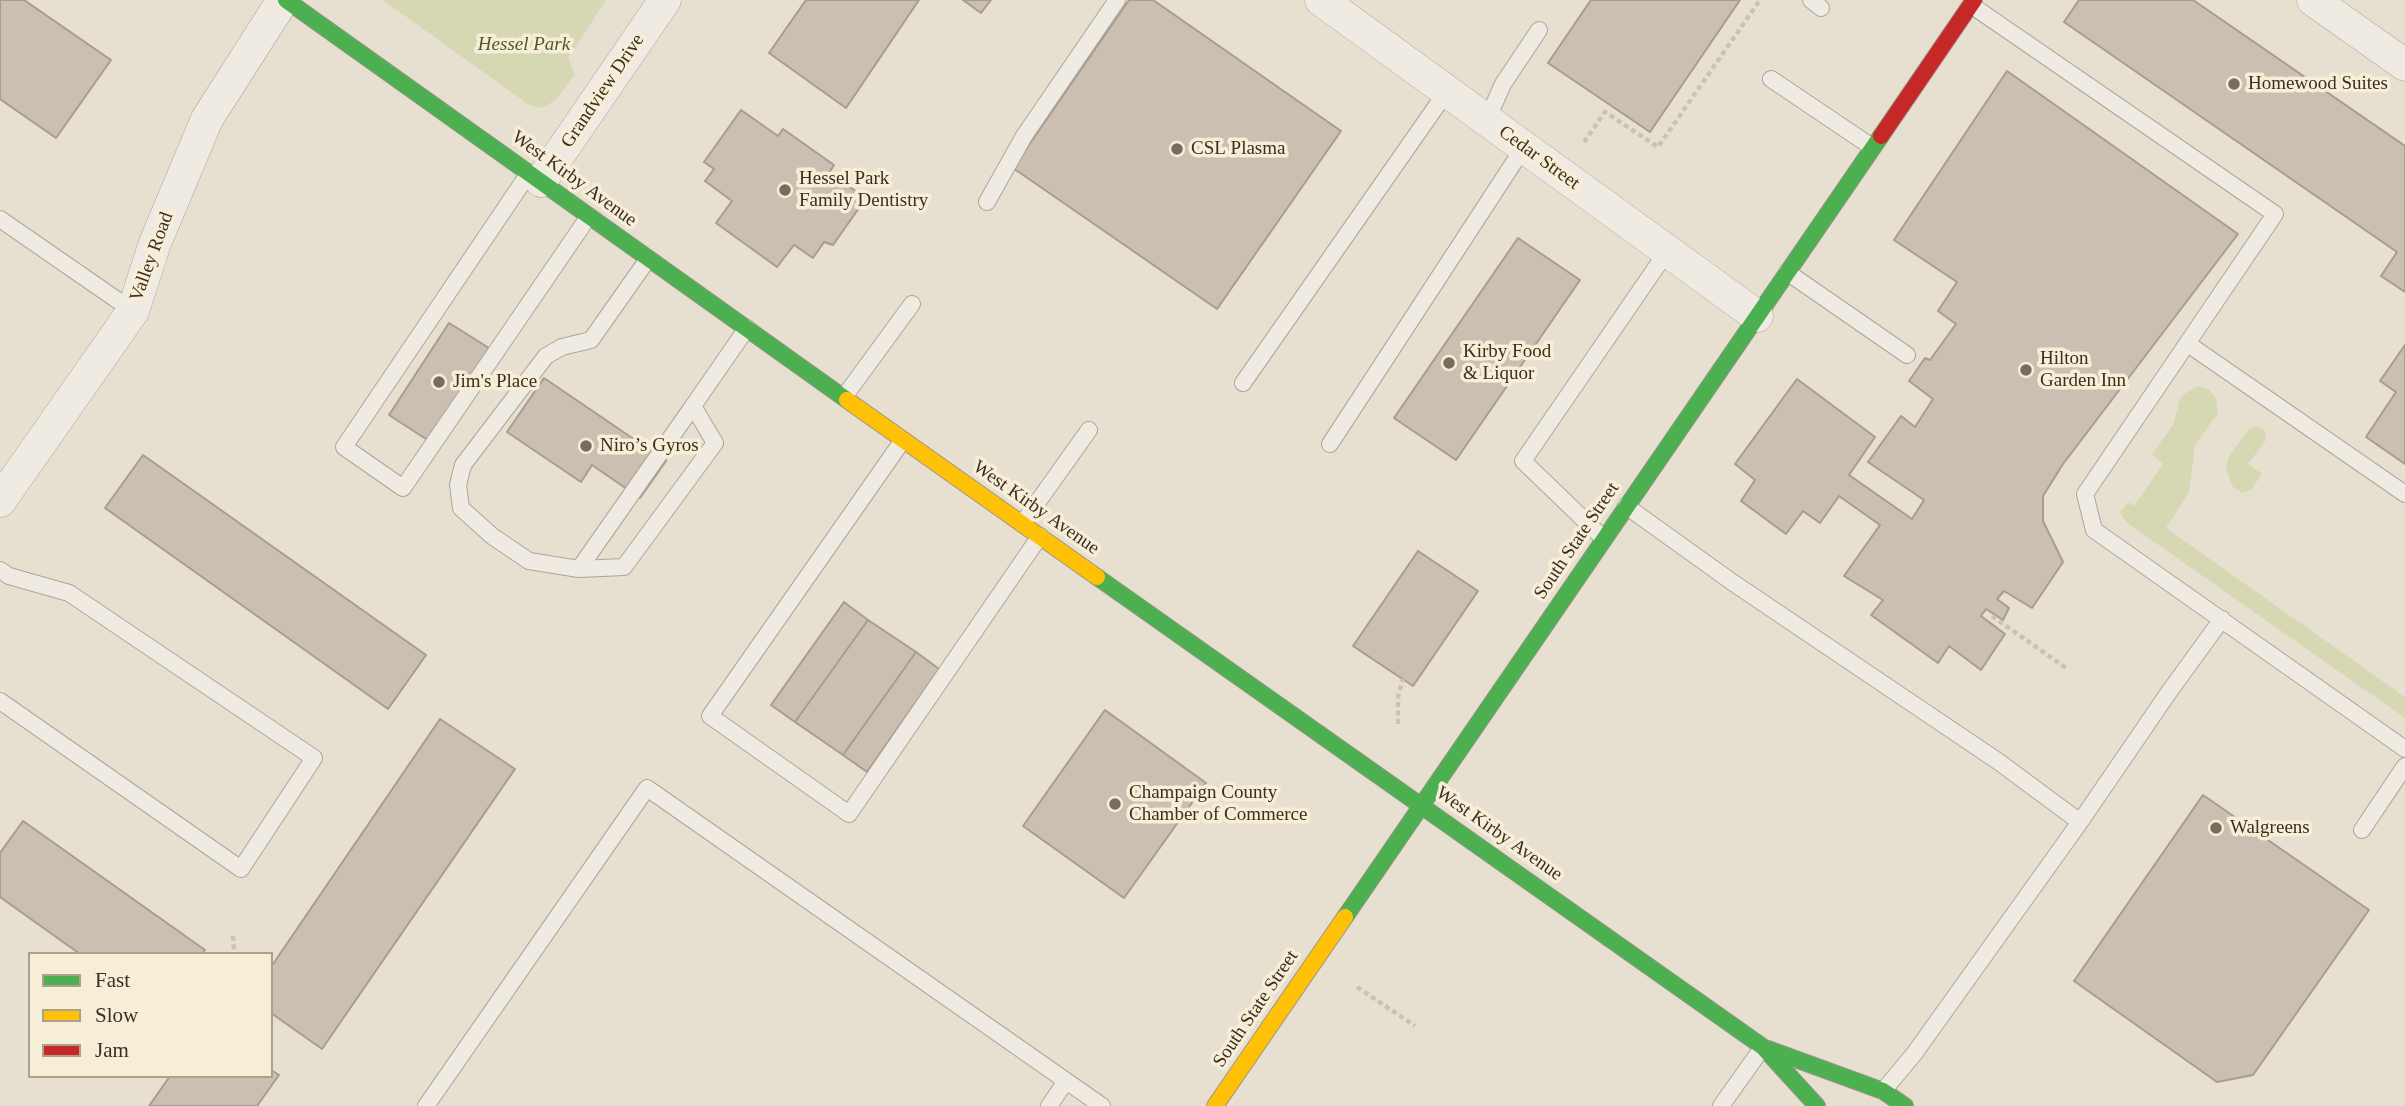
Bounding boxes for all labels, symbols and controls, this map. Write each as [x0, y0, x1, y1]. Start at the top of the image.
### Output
street label: Grandview Drive [557, 30, 649, 152]
park label: Hessel Park [478, 34, 570, 56]
place label: Homewood Suites [2248, 73, 2388, 95]
marker: Homewood Suites [2226, 76, 2242, 92]
street label: Cedar Street [1494, 121, 1584, 195]
street label: West Kirby Avenue [507, 126, 641, 232]
place label: CSL Plasma [1191, 138, 1285, 160]
marker: CSL Plasma [1169, 141, 1185, 157]
place label: Hessel Park Family Dentistry [799, 168, 928, 212]
marker: Hessel Park Family Dentistry [777, 182, 793, 198]
street label: Valley Road [125, 209, 179, 305]
place label: Kirby Food & Liquor [1463, 341, 1551, 385]
place label: Hilton Garden Inn [2040, 348, 2126, 392]
marker: Kirby Food & Liquor [1441, 355, 1457, 371]
marker: Hilton Garden Inn [2018, 362, 2034, 378]
place label: Jim's Place [453, 371, 537, 393]
marker: Jim's Place [431, 374, 447, 390]
place label: Niro’s Gyros [600, 435, 699, 457]
marker: Niro’s Gyros [578, 438, 594, 454]
street label: West Kirby Avenue [968, 456, 1104, 560]
street label: South State Street [1529, 478, 1625, 604]
place label: Champaign County Chamber of Commerce [1129, 782, 1307, 826]
street label: West Kirby Avenue [1431, 782, 1567, 886]
marker: Champaign County Chamber of Commerce [1107, 796, 1123, 812]
place label: Walgreens [2230, 817, 2310, 839]
marker: Walgreens [2208, 820, 2224, 836]
street label: South State Street [1208, 946, 1304, 1072]
legend [28, 952, 273, 1078]
text: Fast [95, 968, 130, 992]
text: Slow [95, 1003, 138, 1027]
text: Jam [95, 1038, 129, 1062]

